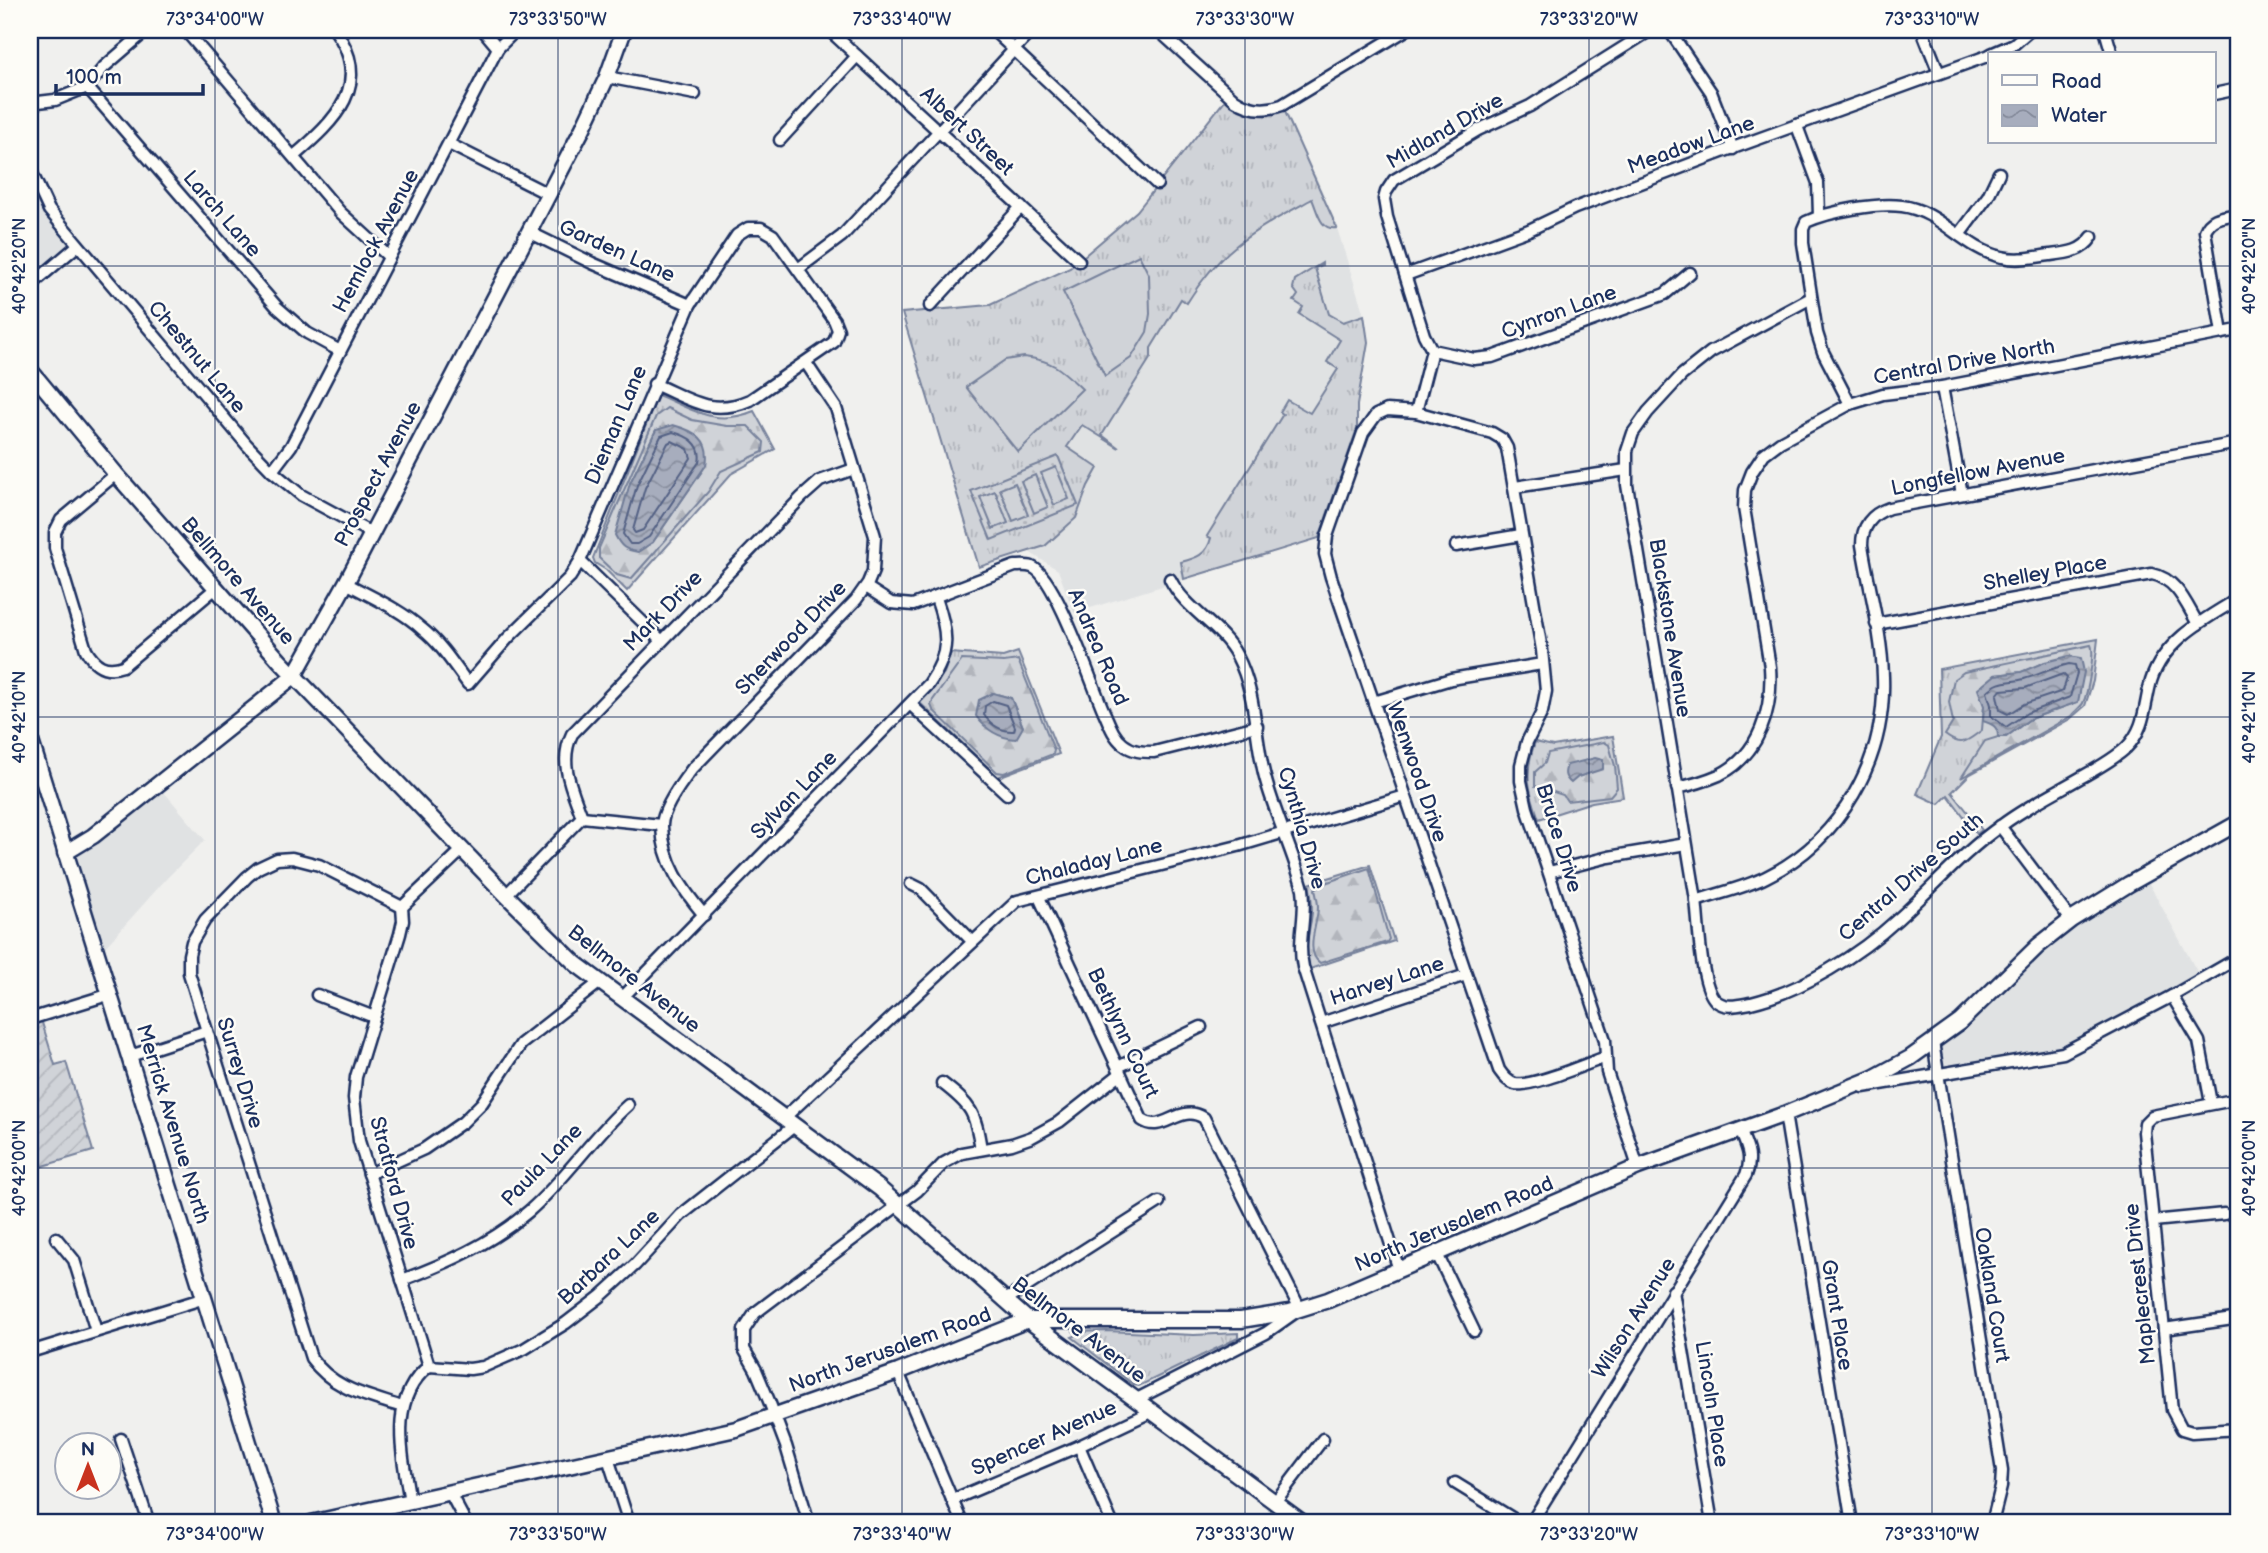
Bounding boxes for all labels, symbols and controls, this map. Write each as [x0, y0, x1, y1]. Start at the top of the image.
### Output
text: 73°34'00"W [166, 9, 265, 30]
text: 73°33'50"W [509, 9, 608, 30]
text: 73°33'40"W [853, 9, 952, 30]
text: 73°33'30"W [1196, 9, 1295, 30]
text: 73°33'20"W [1540, 9, 1639, 30]
text: 73°33'10"W [1885, 9, 1980, 30]
scale bar [56, 52, 203, 96]
legend [1988, 52, 2216, 144]
text: 100 m [66, 65, 122, 90]
text: Road [2051, 69, 2102, 94]
street label: Albert Street [915, 81, 1019, 181]
street label: Midland Drive [1382, 88, 1508, 174]
text: Water [2051, 103, 2107, 128]
street label: Meadow Lane [1624, 110, 1758, 180]
street label: Hemlock Avenue [328, 165, 424, 317]
street label: Larch Lane [178, 166, 266, 262]
street label: Garden Lane [555, 214, 679, 288]
text: 40°42'20"N [9, 218, 30, 314]
text: 40°42'20"N [2239, 218, 2260, 314]
street label: Cynron Lane [1498, 280, 1620, 344]
street label: Chestnut Lane [143, 296, 251, 418]
street label: Central Drive North [1871, 334, 2057, 390]
street label: Dieman Lane [580, 362, 652, 488]
street label: Prospect Avenue [329, 397, 427, 551]
street label: Longfellow Avenue [1889, 443, 2067, 501]
street label: Bellmore Avenue [176, 512, 300, 650]
street label: Blackstone Avenue [1644, 537, 1696, 719]
street label: Shelley Place [1981, 550, 2109, 596]
street label: Mark Drive [618, 565, 708, 657]
street label: Sherwood Drive [730, 576, 852, 700]
street label: Andrea Road [1062, 585, 1134, 709]
text: 40°42'10"N [9, 670, 30, 764]
text: 40°42'10"N [2239, 670, 2260, 764]
street label: Wenwood Drive [1381, 698, 1453, 846]
street label: Sylvan Lane [745, 745, 843, 845]
street label: Cynthia Drive [1273, 764, 1331, 892]
street label: Bruce Drive [1531, 781, 1587, 895]
street label: Central Drive South [1833, 807, 1989, 947]
street label: Chaladay Lane [1023, 833, 1165, 891]
street label: Bellmore Avenue [563, 920, 705, 1038]
street label: Harvey Lane [1327, 951, 1447, 1011]
street label: Bethlynn Court [1082, 964, 1164, 1103]
street label: Surrey Drive [211, 1015, 269, 1131]
street label: Merrick Avenue North [131, 1021, 215, 1227]
street label: Stratford Drive [364, 1114, 424, 1252]
street label: Paula Lane [496, 1118, 588, 1212]
text: 40°42'00"N [9, 1120, 30, 1216]
text: 40°42'00"N [2239, 1120, 2260, 1216]
street label: North Jerusalem Road [1351, 1171, 1557, 1277]
street label: Maplecrest Drive [2119, 1202, 2161, 1366]
street label: Barbara Lane [553, 1204, 665, 1310]
street label: Oakland Court [1969, 1226, 2015, 1365]
street label: Wilson Avenue [1587, 1253, 1681, 1383]
street label: Grant Place [1816, 1258, 1858, 1372]
street label: Bellmore Avenue [1007, 1271, 1151, 1389]
street label: North Jerusalem Road [785, 1302, 995, 1398]
street label: Lincoln Place [1690, 1339, 1734, 1469]
street label: Spencer Avenue [967, 1395, 1121, 1481]
north arrow [52, 1430, 122, 1500]
text: N [81, 1439, 95, 1462]
text: 73°34'00"W [166, 1524, 265, 1545]
text: 73°33'50"W [509, 1524, 608, 1545]
text: 73°33'40"W [853, 1524, 952, 1545]
text: 73°33'30"W [1196, 1524, 1295, 1545]
text: 73°33'20"W [1540, 1524, 1639, 1545]
text: 73°33'10"W [1885, 1524, 1980, 1545]

